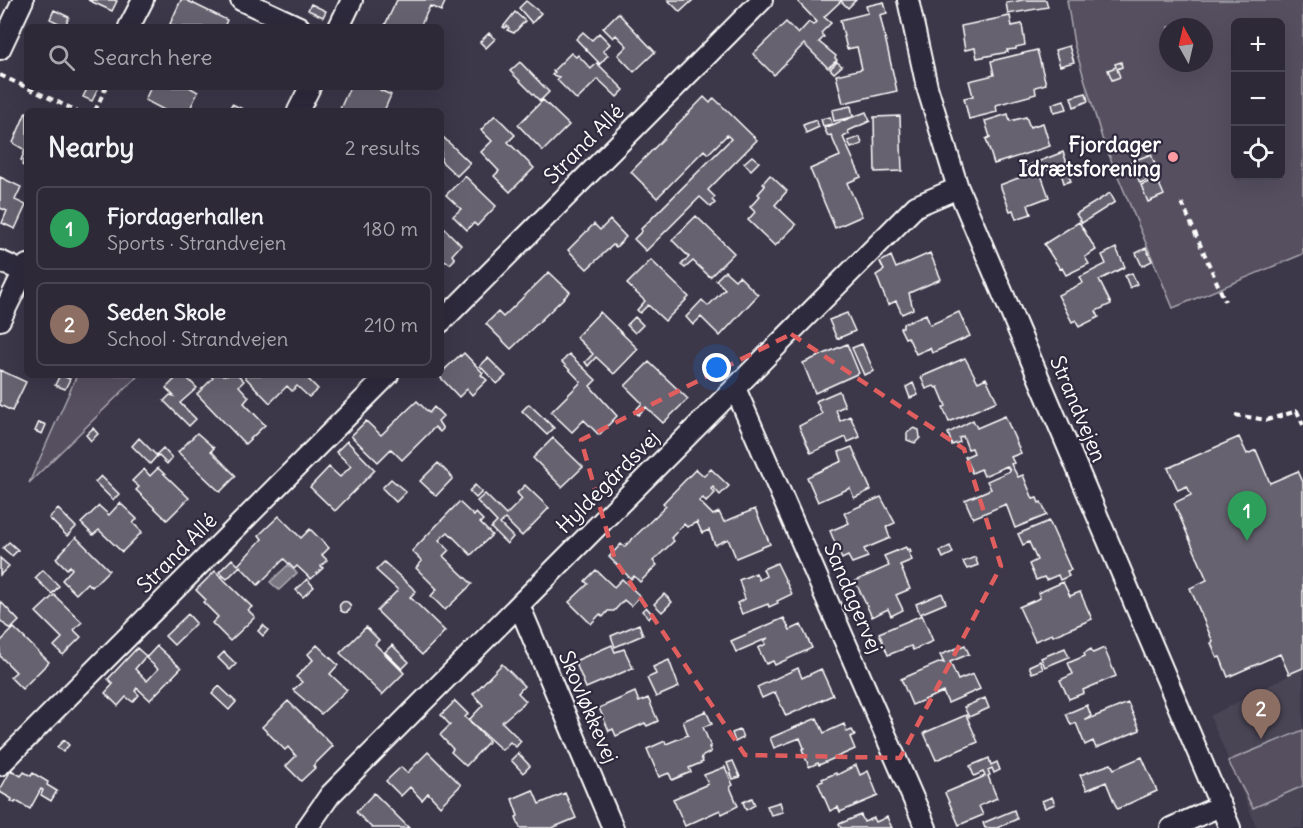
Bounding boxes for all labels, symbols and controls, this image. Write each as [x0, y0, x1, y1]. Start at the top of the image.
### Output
north arrow [1159, 18, 1213, 72]
map controls [1231, 18, 1285, 180]
button: + [1231, 18, 1285, 72]
search box [24, 24, 444, 90]
icon: search [45, 41, 78, 74]
text: Search here [93, 43, 212, 71]
button: − [1231, 72, 1285, 126]
street label: Strand Allé [538, 98, 629, 189]
button: locate [1231, 126, 1285, 180]
text: Nearby [48, 131, 134, 164]
place label: Fjordager Idrætsforening [1019, 131, 1161, 182]
text: 2 results [345, 135, 420, 160]
marker: Fjordager Idrætsforening [1166, 150, 1180, 164]
text: Fjordagerhallen [107, 202, 264, 230]
text: 1 [66, 216, 73, 241]
text: 180 m [363, 216, 418, 241]
text: Sports · Strandvejen [107, 230, 286, 255]
text: Seden Skole [107, 298, 226, 326]
text: 2 [64, 312, 75, 337]
text: 210 m [364, 312, 418, 337]
text: School · Strandvejen [107, 326, 288, 351]
street label: Strandvejen [1044, 352, 1113, 466]
your location [702, 353, 731, 382]
street label: Hyldegårdsvej [550, 424, 665, 539]
pin: 1 [1228, 492, 1266, 541]
street label: Strand Allé [131, 507, 222, 598]
street label: Sandagervej [818, 538, 889, 657]
street label: Skovløkkevej [553, 647, 624, 767]
pin: 2 [1242, 690, 1280, 739]

